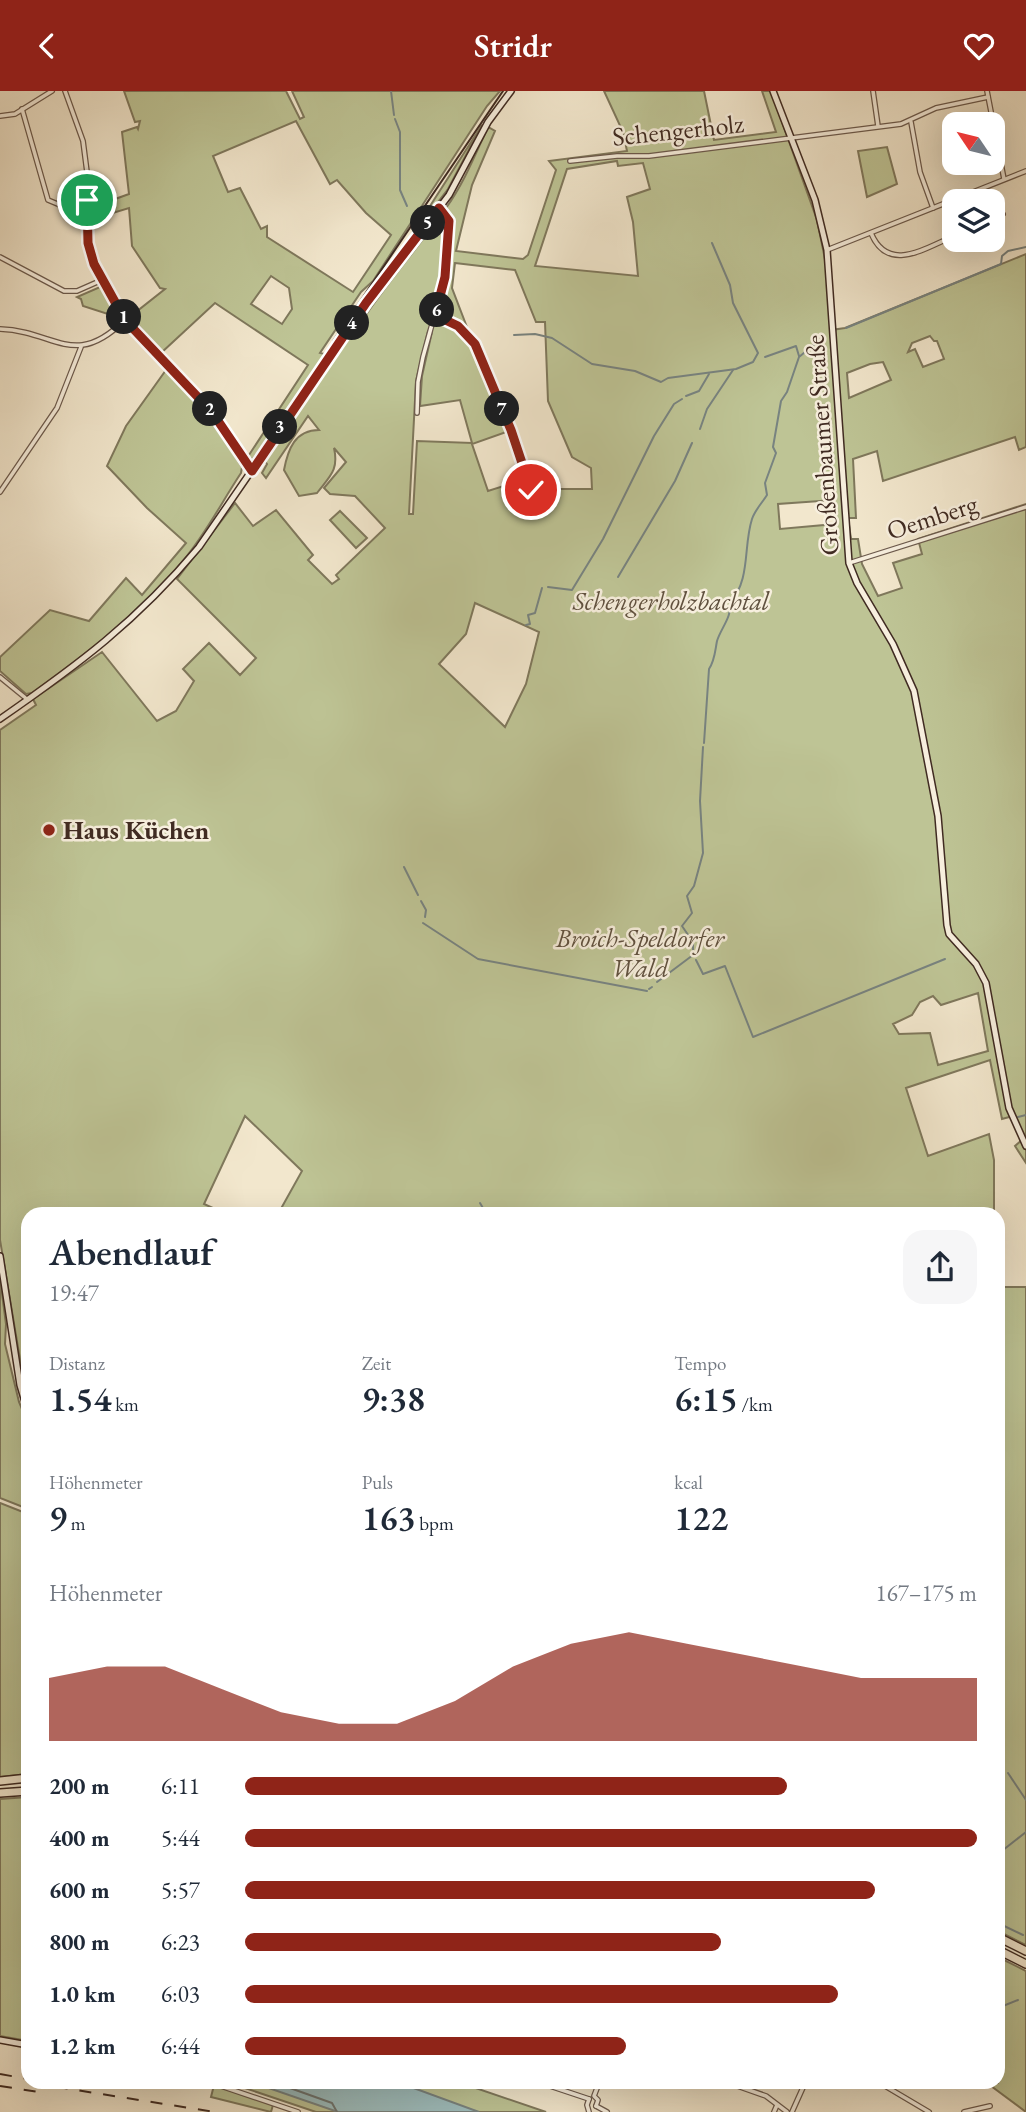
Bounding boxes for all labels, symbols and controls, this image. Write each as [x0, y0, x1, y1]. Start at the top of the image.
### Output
text: Stridr [474, 25, 552, 67]
icon: back [28, 27, 66, 65]
icon: heart [960, 27, 998, 65]
street label: Schengerholz [611, 106, 746, 154]
north arrow [942, 112, 1004, 175]
map controls [942, 112, 1005, 252]
pin [57, 170, 117, 230]
icon: arrive [68, 181, 106, 219]
button: layers [942, 189, 1005, 252]
pin: 5 [410, 205, 446, 241]
text: 5 [422, 210, 433, 235]
pin: 6 [420, 293, 454, 327]
text: 6 [431, 297, 442, 322]
pin: 1 [106, 299, 142, 335]
text: 1 [118, 304, 129, 329]
pin: 4 [334, 306, 370, 341]
text: 4 [346, 310, 357, 335]
street label: Großenbaumer Straße [797, 333, 847, 557]
pin: 2 [192, 391, 228, 427]
pin: 7 [484, 391, 520, 427]
text: 2 [204, 396, 215, 421]
text: 7 [496, 396, 507, 421]
pin: 3 [262, 409, 298, 445]
text: 3 [274, 414, 285, 439]
pin [501, 460, 561, 520]
icon: check [512, 471, 550, 509]
street label: Oemberg [882, 486, 982, 548]
park label: Schengerholzbachtal [572, 584, 770, 618]
place label: Haus Küchen [63, 813, 209, 847]
marker: Haus Küchen [41, 822, 57, 838]
park label: Broich-Speldorfer Wald [555, 921, 725, 985]
text: Abendlauf [49, 1227, 213, 1276]
button: share [903, 1230, 977, 1304]
text: 19:47 [49, 1278, 99, 1308]
text: Distanz [49, 1351, 105, 1376]
text: Zeit [362, 1351, 391, 1376]
text: Tempo [674, 1351, 727, 1376]
text: 1.54 [49, 1376, 111, 1421]
text: 9:38 [362, 1376, 425, 1421]
text: 6:15 [674, 1376, 738, 1421]
text: km [111, 1392, 139, 1417]
text: /km [738, 1392, 773, 1417]
text: Höhenmeter [49, 1470, 143, 1495]
text: Puls [362, 1470, 393, 1495]
text: kcal [674, 1470, 703, 1495]
text: 9 [49, 1495, 67, 1540]
text: 163 [362, 1495, 416, 1540]
text: 122 [674, 1495, 728, 1540]
text: m [67, 1511, 86, 1536]
text: bpm [416, 1511, 454, 1536]
text: Höhenmeter [49, 1578, 162, 1608]
text: 167–175 m [876, 1578, 977, 1608]
text: 200 m [49, 1771, 110, 1801]
text: 6:11 [161, 1771, 200, 1801]
text: 400 m [49, 1823, 110, 1853]
text: 5:44 [161, 1823, 200, 1853]
text: 600 m [49, 1875, 110, 1905]
text: 5:57 [161, 1875, 200, 1905]
text: 800 m [49, 1927, 110, 1957]
text: 6:23 [161, 1927, 200, 1957]
text: 1.0 km [49, 1979, 116, 2009]
text: 6:03 [161, 1979, 200, 2009]
text: 1.2 km [49, 2031, 116, 2061]
text: 6:44 [161, 2031, 200, 2061]

